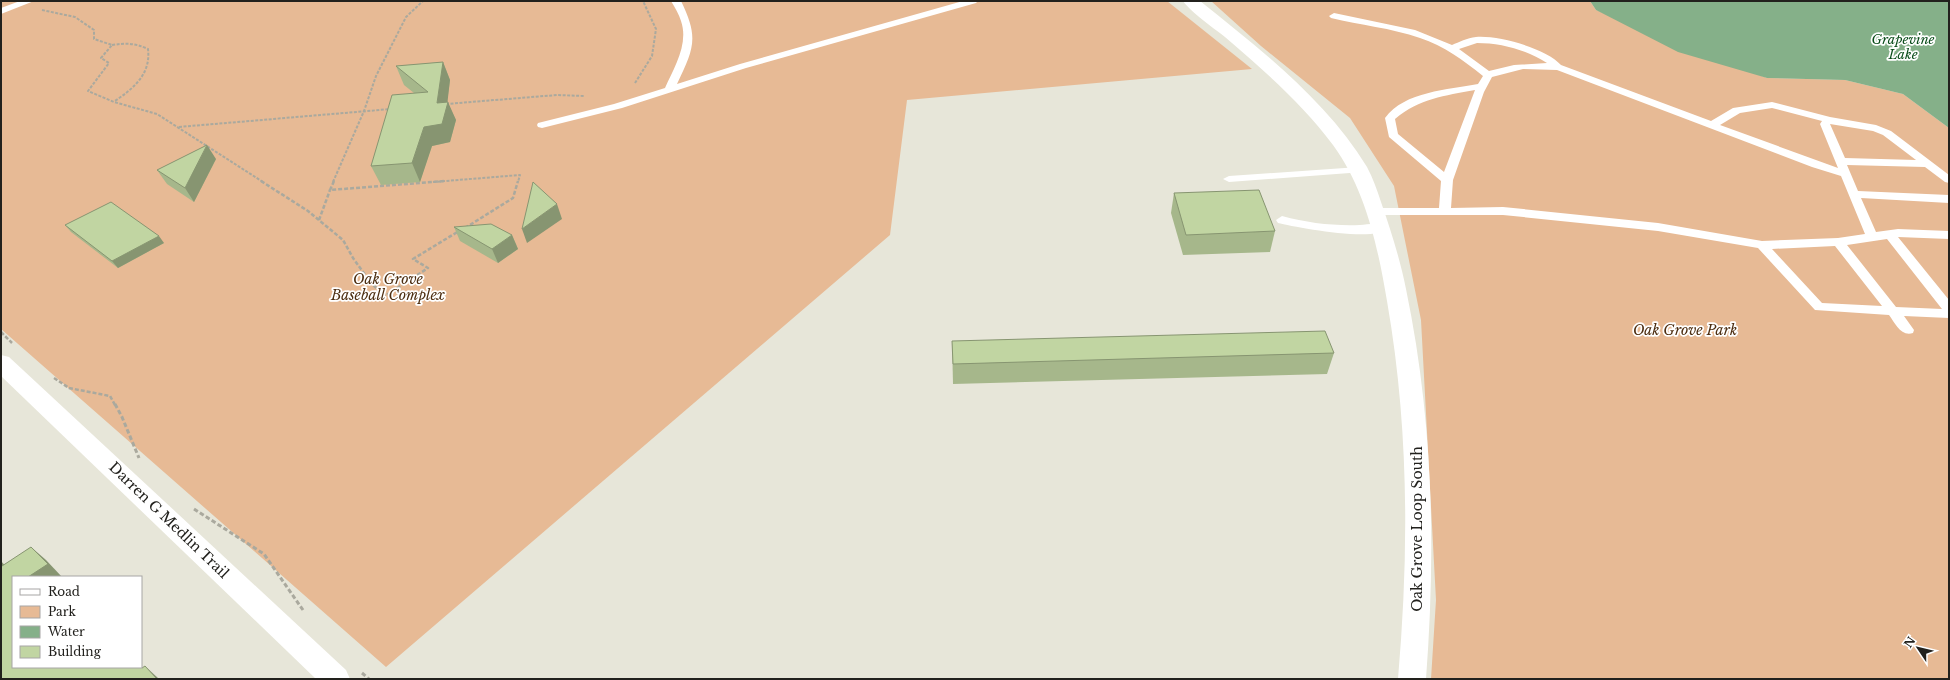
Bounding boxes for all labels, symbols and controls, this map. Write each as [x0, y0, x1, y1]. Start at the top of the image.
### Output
water label: Grapevine Lake [1872, 31, 1935, 63]
park label: Oak Grove Baseball Complex [330, 270, 445, 304]
park label: Oak Grove Park [1633, 321, 1737, 339]
street label: Oak Grove Loop South [1408, 446, 1426, 612]
street label: Darren G Medlin Trail [105, 458, 233, 582]
legend [12, 576, 142, 668]
text: Road [48, 584, 80, 599]
text: Park [48, 604, 76, 619]
text: Water [47, 624, 85, 639]
north arrow [1898, 628, 1938, 668]
text: N [1901, 633, 1919, 651]
text: Building [48, 644, 102, 659]

